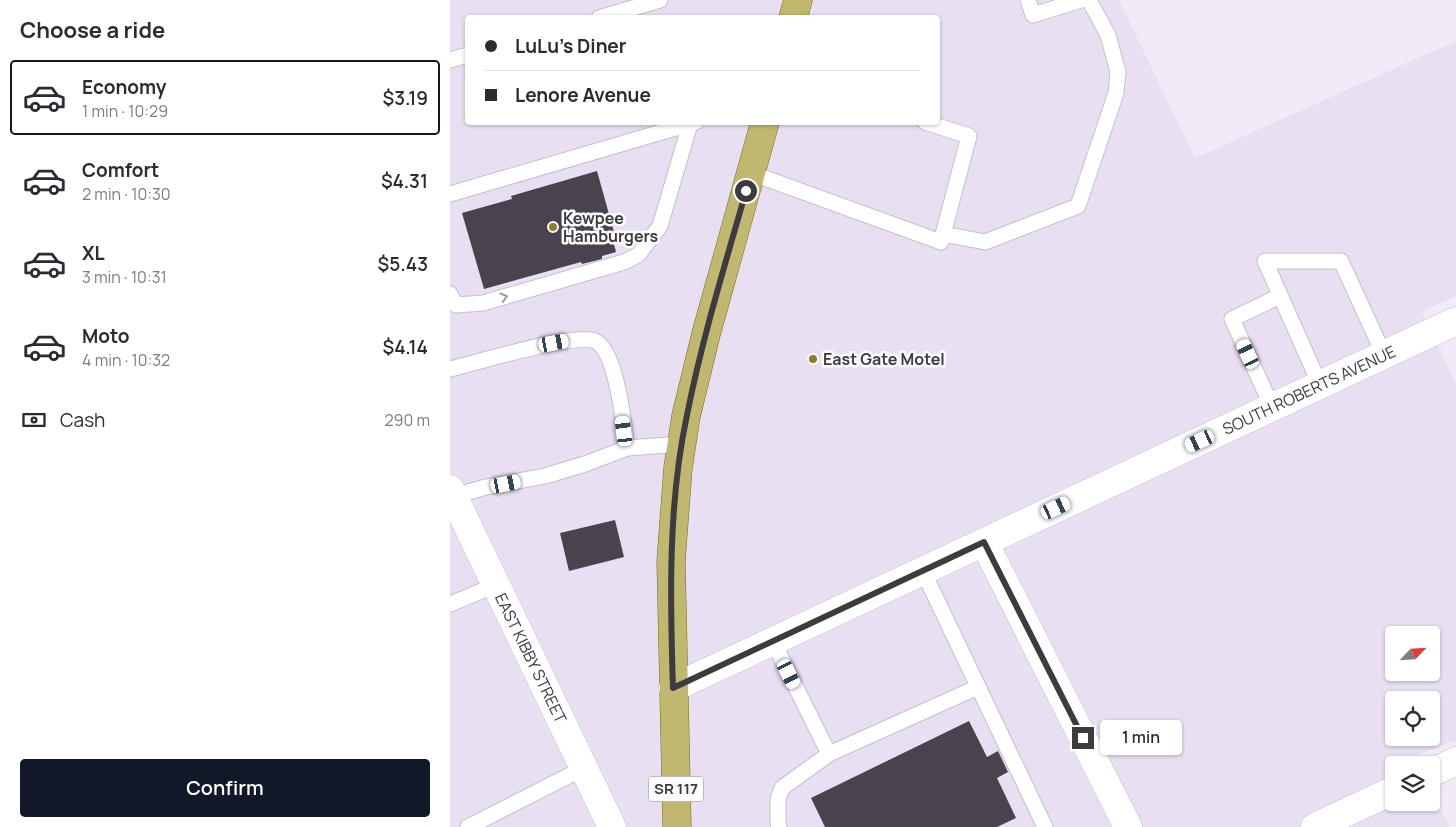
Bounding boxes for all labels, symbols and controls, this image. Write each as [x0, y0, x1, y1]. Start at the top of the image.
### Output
text: Choose a ride [20, 15, 165, 45]
text: LuLu's Diner [515, 33, 626, 59]
text: Economy [82, 74, 166, 100]
icon: car [22, 75, 67, 120]
text: Lenore Avenue [515, 82, 651, 108]
text: $3.19 [382, 85, 428, 111]
text: 1 min · 10:29 [82, 100, 168, 122]
text: Comfort [82, 157, 159, 183]
icon: car [22, 158, 67, 203]
text: $4.31 [381, 168, 428, 194]
route start [735, 180, 757, 202]
text: 2 min · 10:30 [82, 183, 171, 205]
place label: Kewpee Hamburgers [563, 207, 659, 247]
marker: Kewpee Hamburgers [547, 221, 559, 233]
text: XL [82, 240, 105, 266]
icon: car [22, 241, 67, 286]
text: $5.43 [377, 251, 428, 277]
text: 3 min · 10:31 [82, 266, 167, 288]
one-way arrow [499, 293, 507, 303]
text: Moto [82, 323, 129, 349]
icon: car [22, 324, 67, 369]
car [537, 333, 570, 353]
text: $4.14 [383, 334, 428, 360]
car [1234, 337, 1261, 371]
street label: SOUTH ROBERTS AVENUE [1219, 340, 1399, 440]
place label: East Gate Motel [823, 348, 945, 370]
text: 4 min · 10:32 [82, 349, 170, 371]
marker: East Gate Motel [807, 353, 819, 365]
icon: cash [20, 406, 48, 434]
text: Cash [60, 407, 105, 433]
text: 290 m [384, 409, 430, 431]
car [614, 415, 633, 447]
car [1183, 428, 1216, 454]
car [489, 474, 522, 494]
car [1039, 495, 1072, 521]
street label: EAST KIBBY STREET [490, 589, 572, 727]
north arrow [1385, 626, 1440, 681]
map controls [1385, 626, 1440, 811]
car [775, 657, 802, 691]
button: locate [1385, 691, 1440, 746]
callout: 1 min [1100, 720, 1183, 756]
text: 1 min [1122, 726, 1160, 748]
route end [1072, 727, 1094, 749]
button: layers [1385, 756, 1440, 811]
button: Confirm [20, 759, 430, 817]
road number: SR 117 [648, 776, 704, 802]

